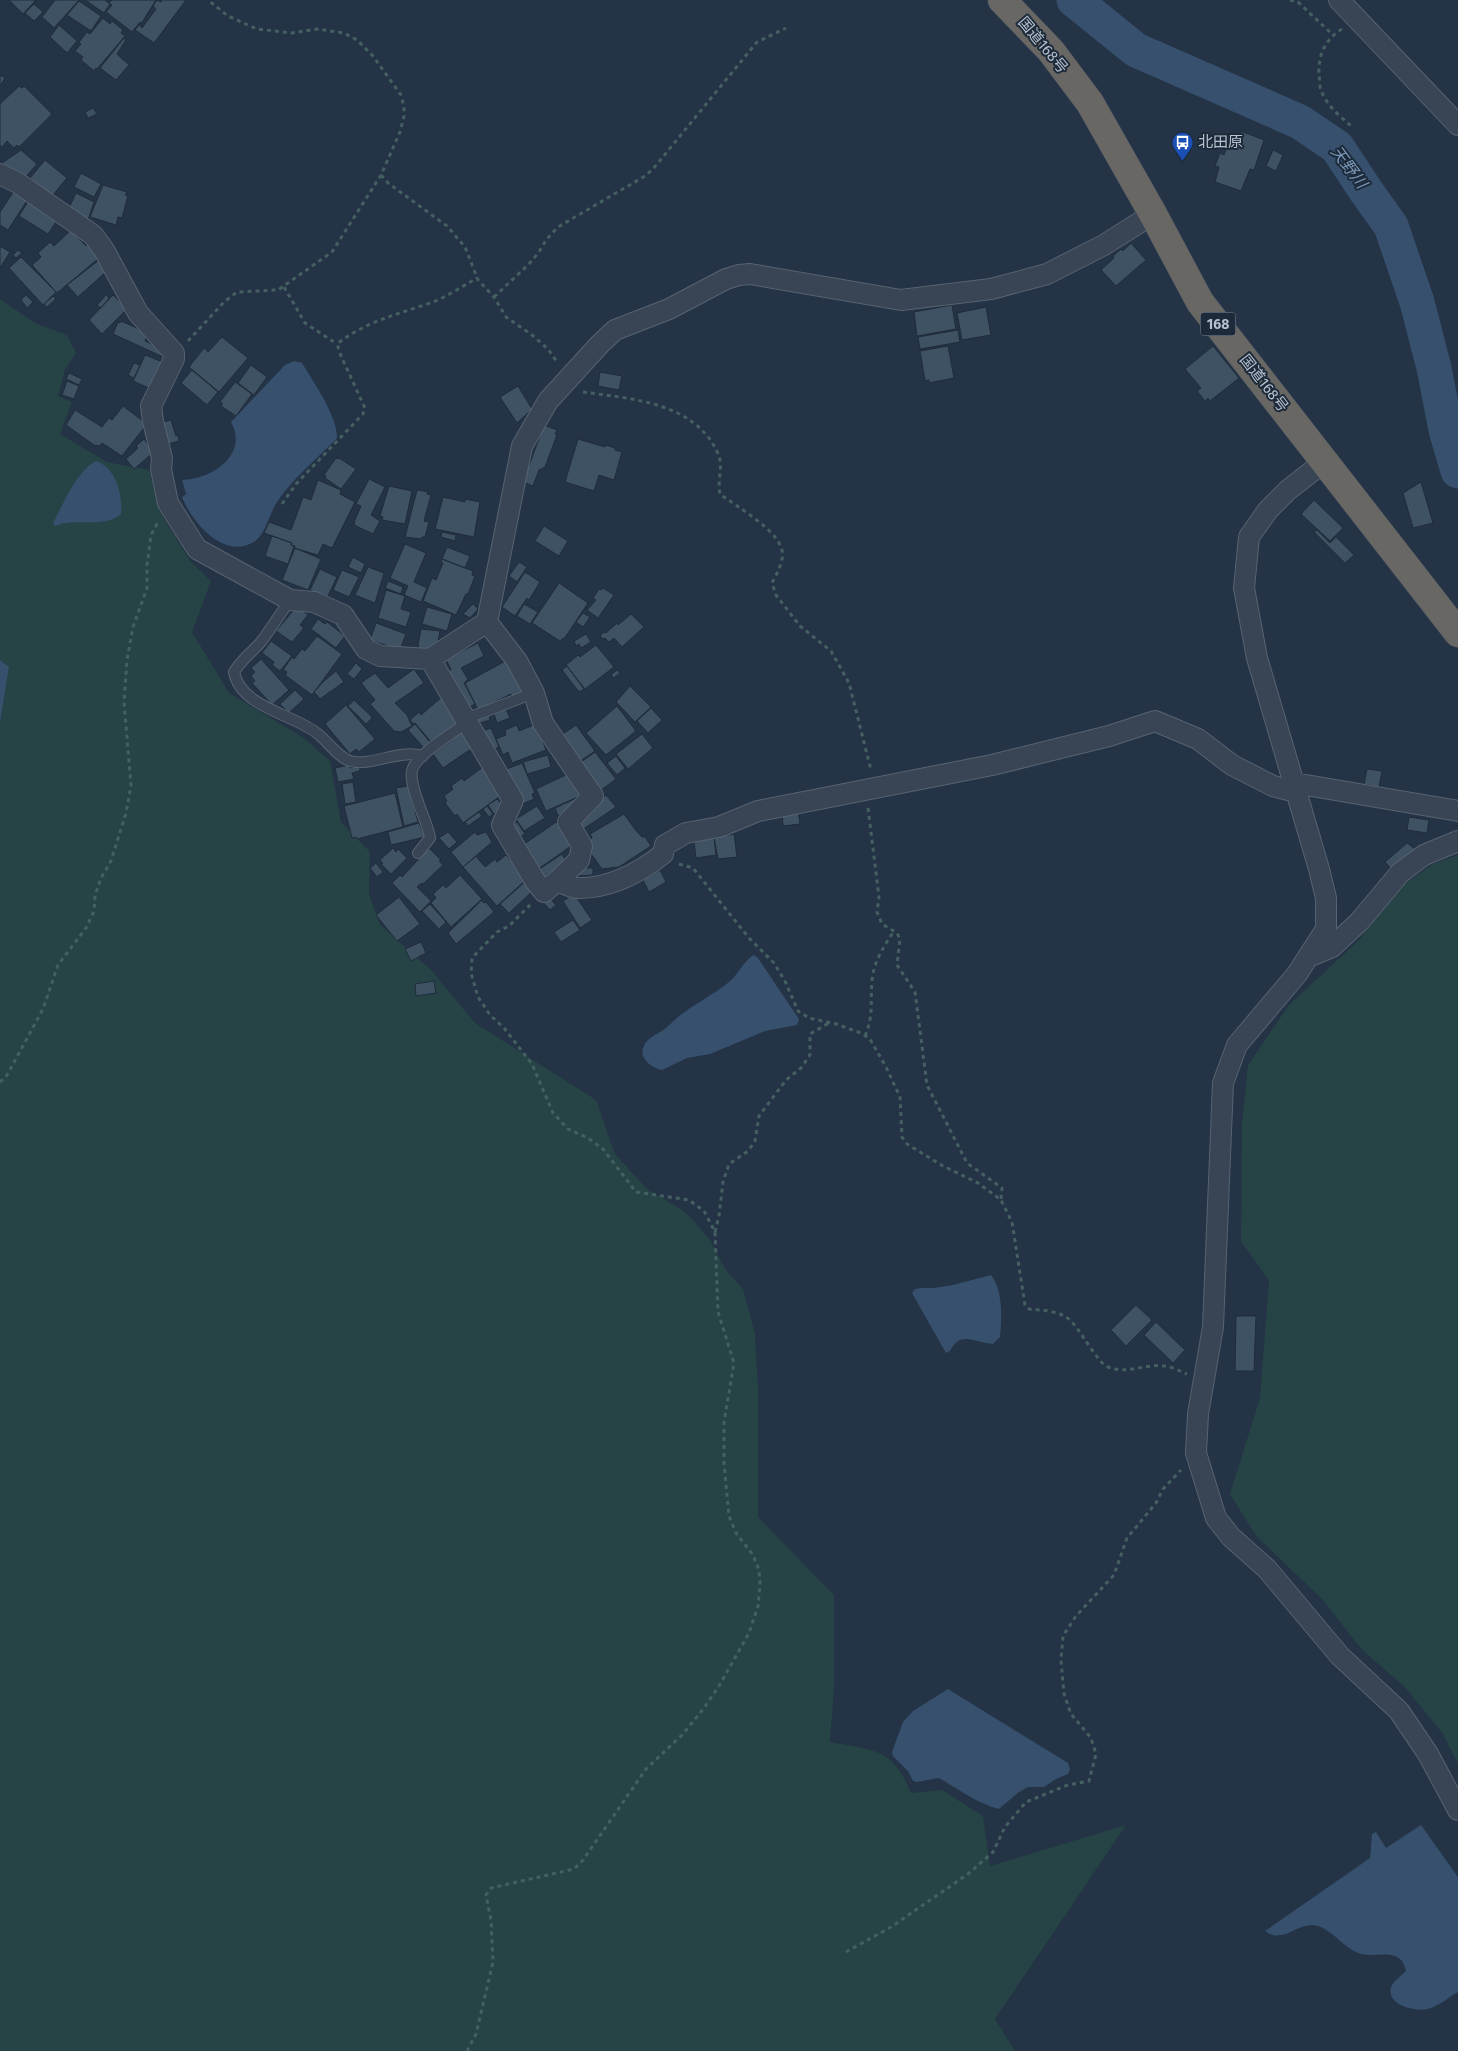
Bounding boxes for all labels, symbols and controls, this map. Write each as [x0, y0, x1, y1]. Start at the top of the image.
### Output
street label: 国道168号 [1014, 13, 1072, 77]
bus stop icon: 北田原 [1170, 130, 1194, 161]
place label: 北田原 [1198, 133, 1243, 151]
water label: 天野川 [1327, 142, 1372, 193]
road number: 168 [1200, 312, 1236, 336]
street label: 国道168号 [1236, 351, 1292, 415]

